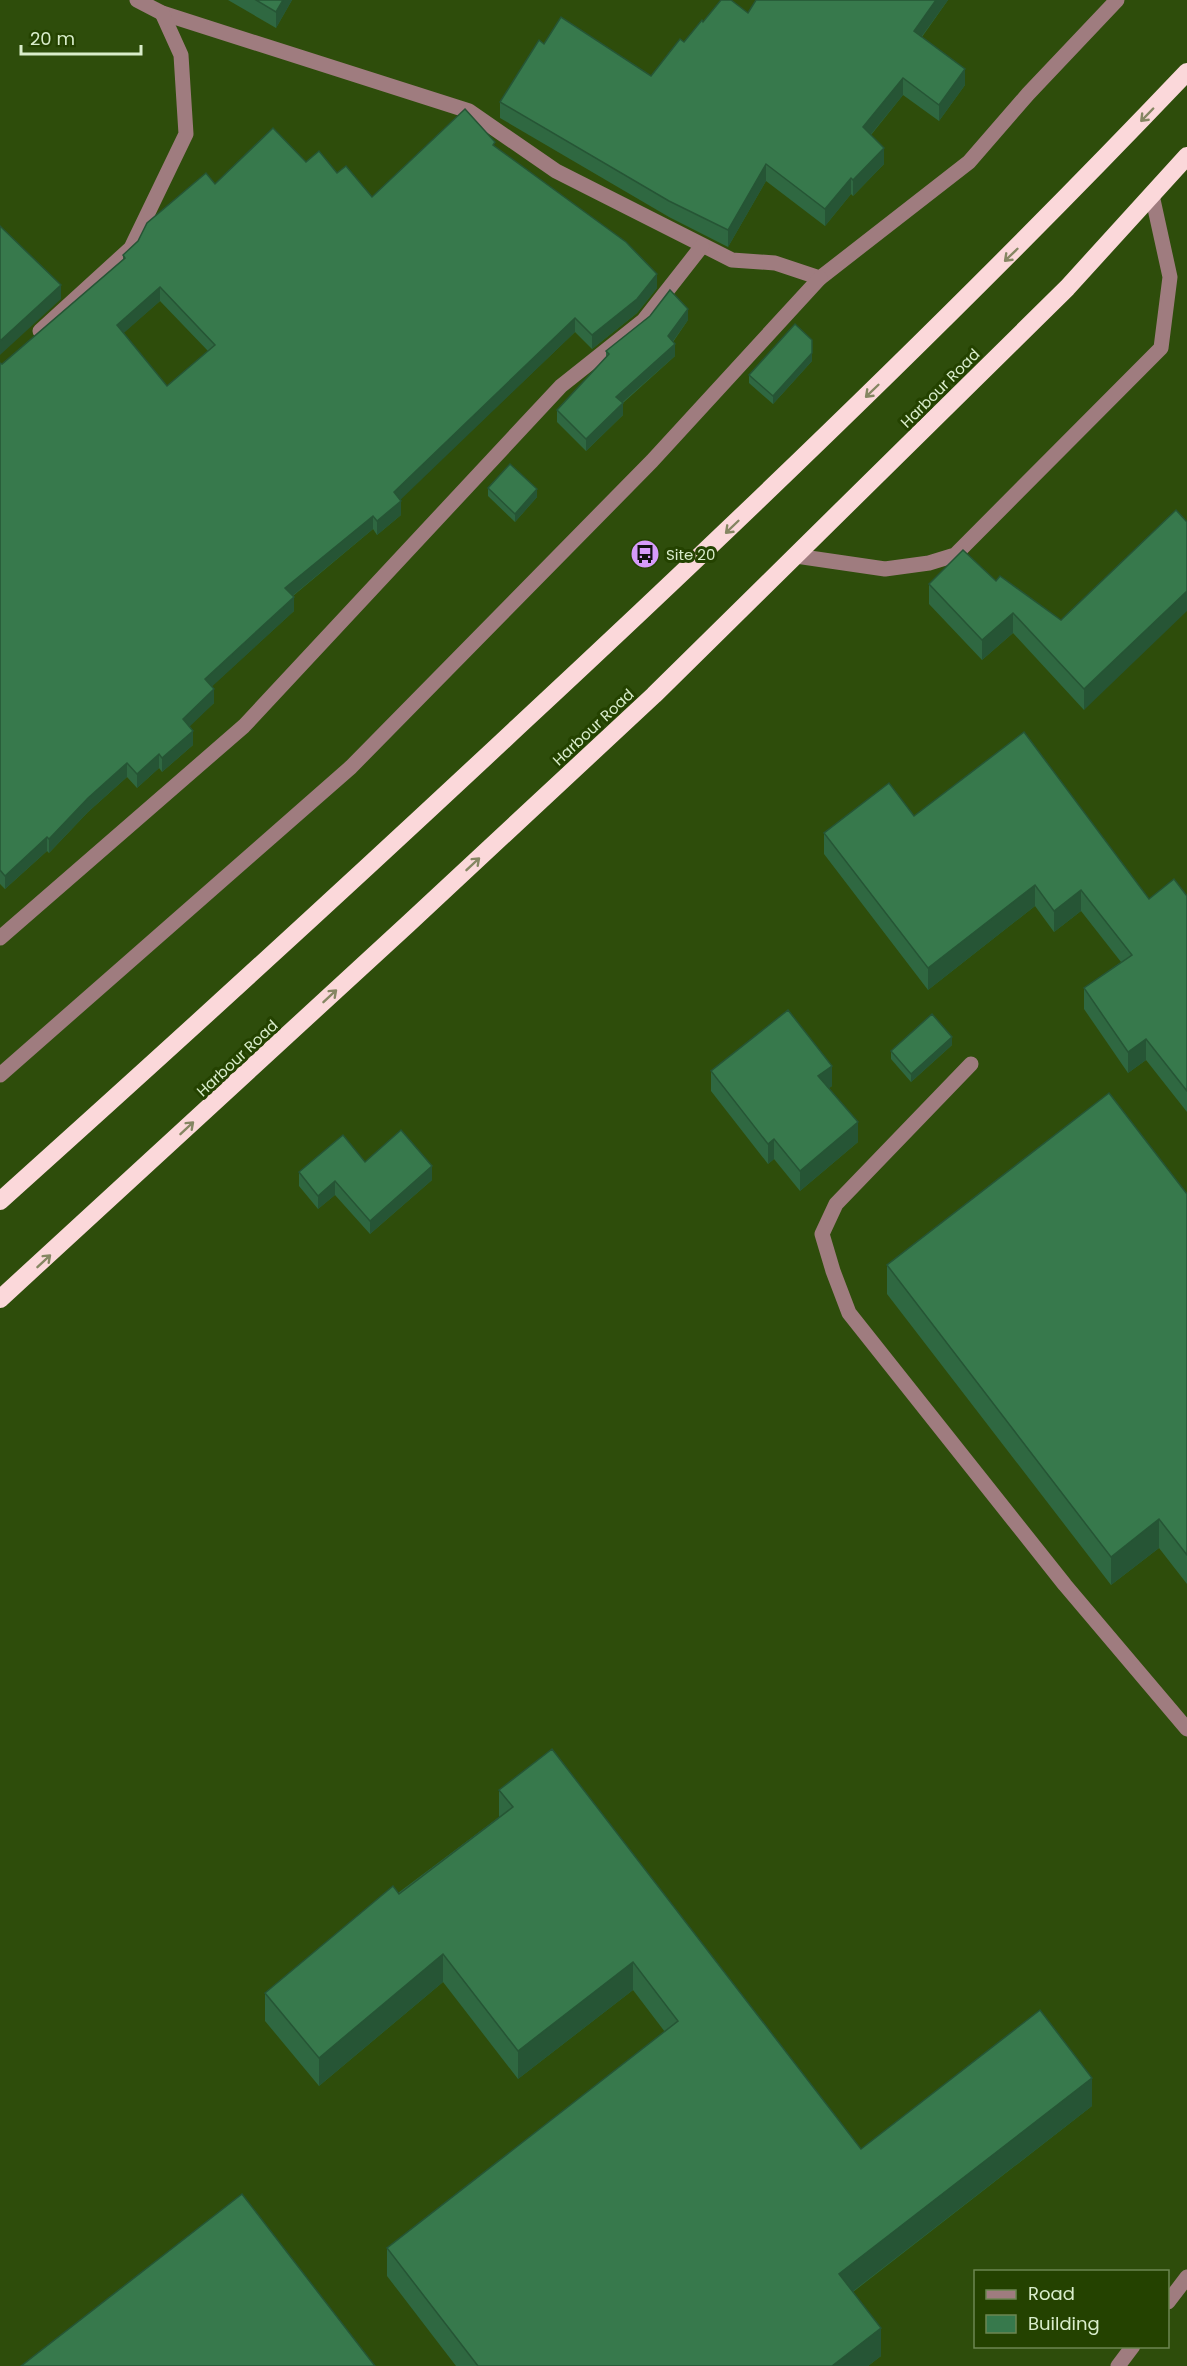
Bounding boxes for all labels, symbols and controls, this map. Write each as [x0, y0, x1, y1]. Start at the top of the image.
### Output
scale bar [21, 18, 141, 56]
text: 20 m [30, 26, 75, 51]
one-way arrow [1139, 107, 1154, 122]
one-way arrow [1004, 247, 1019, 261]
street label: Harbour Road [896, 344, 984, 432]
one-way arrow [864, 384, 879, 398]
one-way arrow [725, 520, 740, 535]
bus stop icon: Site 20 [629, 538, 661, 570]
place label: Site 20 [666, 544, 715, 565]
street label: Harbour Road [548, 684, 638, 770]
one-way arrow [466, 856, 481, 871]
one-way arrow [323, 989, 338, 1003]
street label: Harbour Road [192, 1015, 282, 1101]
one-way arrow [179, 1122, 194, 1136]
one-way arrow [36, 1254, 51, 1268]
legend [974, 2270, 1169, 2348]
text: Road [1028, 2281, 1075, 2306]
text: Building [1028, 2311, 1100, 2336]

